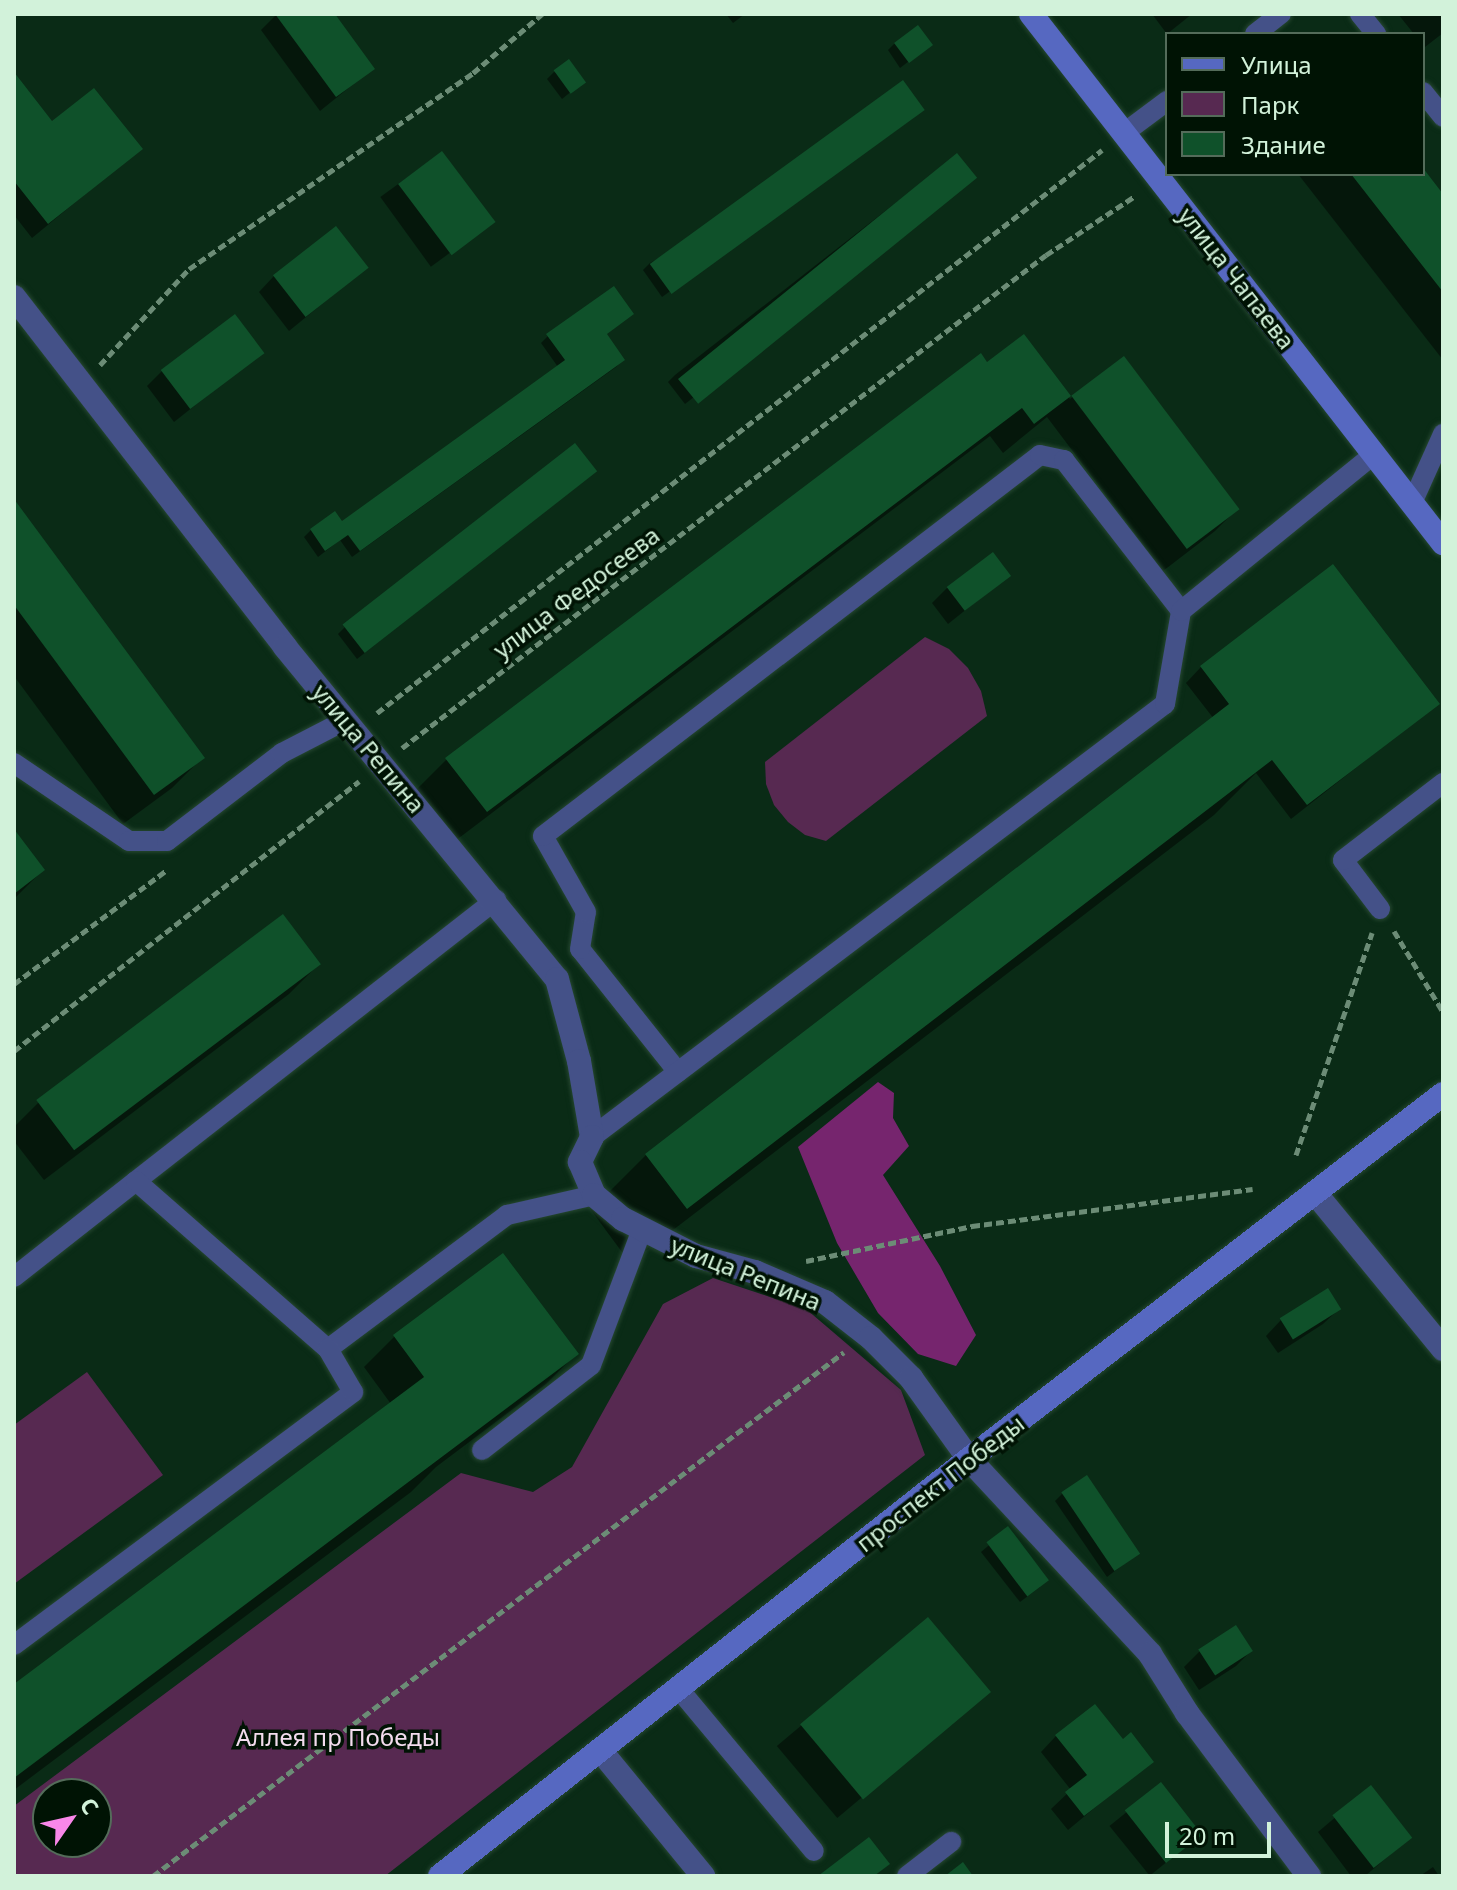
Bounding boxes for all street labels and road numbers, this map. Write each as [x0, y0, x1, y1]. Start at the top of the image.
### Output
street label: улица Чапаева [1173, 201, 1301, 355]
street label: улица Федосеева [487, 520, 665, 664]
street label: улица Репина [307, 678, 431, 818]
street label: улица Репина [667, 1230, 825, 1316]
street label: проспект Победы [850, 1409, 1030, 1557]

